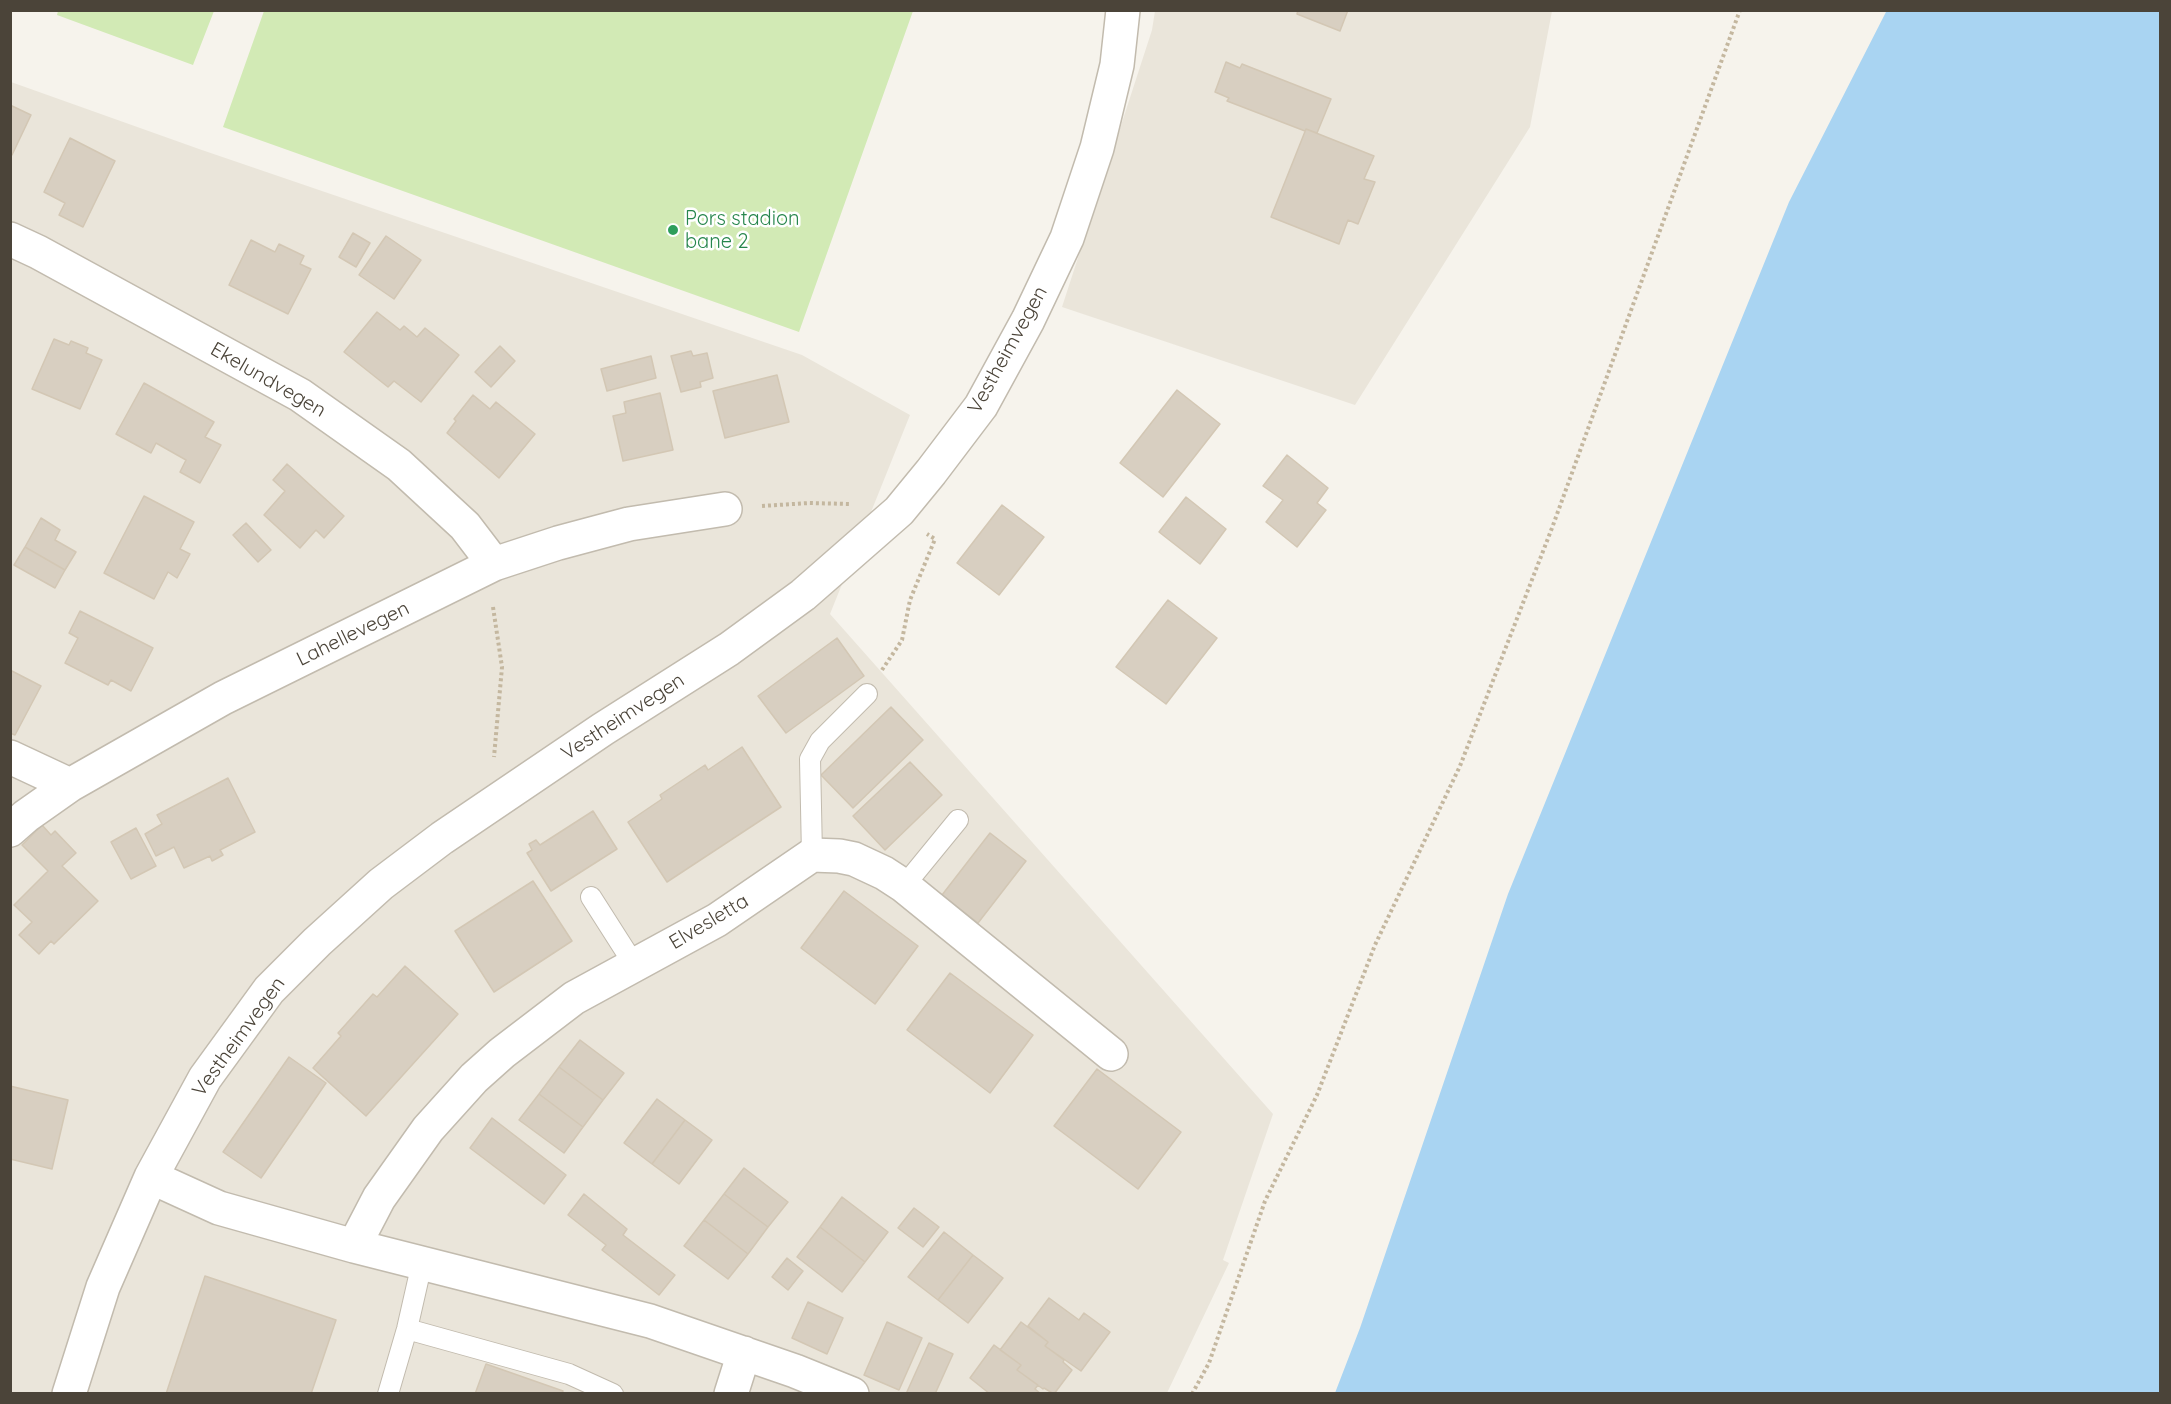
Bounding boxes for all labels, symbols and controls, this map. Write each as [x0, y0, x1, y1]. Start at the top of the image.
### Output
place label: Pors stadion bane 2 [685, 207, 800, 254]
marker: Pors stadion bane 2 [666, 223, 680, 237]
street label: Vestheimvegen [963, 282, 1053, 418]
street label: Ekelundvegen [206, 337, 330, 423]
street label: Lahellevegen [293, 596, 413, 672]
street label: Vestheimvegen [557, 668, 689, 766]
street label: Elvesletta [665, 889, 753, 955]
street label: Vestheimvegen [188, 973, 290, 1101]

